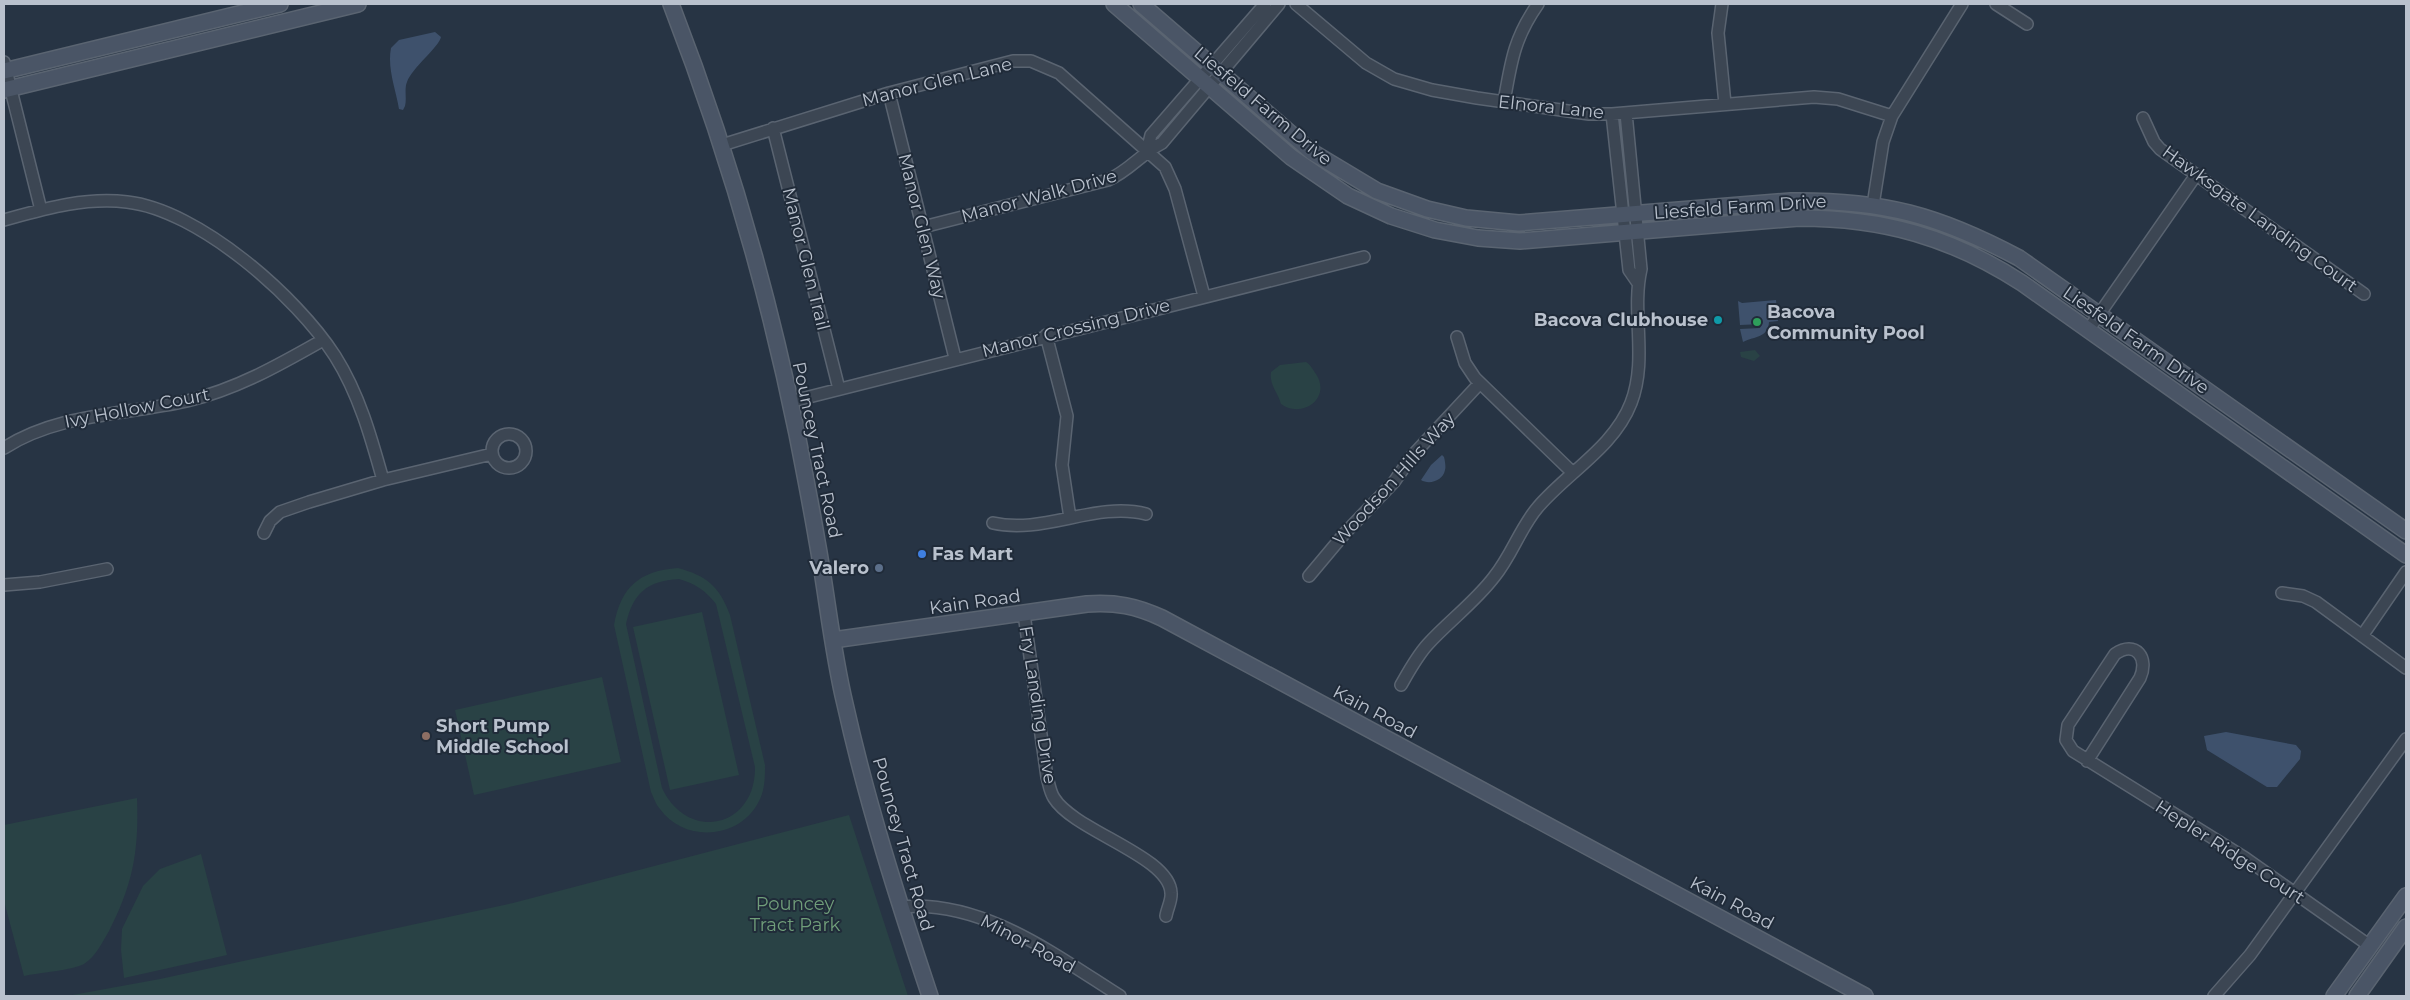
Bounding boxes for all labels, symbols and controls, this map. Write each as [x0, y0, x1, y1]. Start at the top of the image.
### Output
street label: Liesfeld Farm Drive [1190, 42, 1337, 170]
street label: Manor Glen Lane [860, 53, 1014, 111]
street label: Elnora Lane [1497, 90, 1605, 124]
street label: Hawksgate Landing Court [2158, 141, 2362, 297]
street label: Manor Glen Way [893, 151, 951, 301]
street label: Manor Walk Drive [959, 165, 1119, 227]
street label: Manor Glen Trail [778, 185, 834, 333]
street label: Liesfeld Farm Drive [1653, 190, 1827, 224]
street label: Liesfeld Farm Drive [2059, 281, 2213, 399]
street label: Manor Crossing Drive [980, 294, 1172, 362]
place label: Bacova Community Pool [1767, 301, 1925, 344]
place label: Bacova Clubhouse [1534, 309, 1708, 331]
marker: Bacova Clubhouse [1712, 314, 1724, 326]
marker: Bacova Community Pool [1751, 316, 1763, 328]
street label: Pouncey Tract Road [788, 360, 846, 540]
street label: Ivy Hollow Court [63, 383, 211, 433]
street label: Woodson Hills Way [1328, 407, 1460, 550]
place label: Fas Mart [932, 543, 1013, 565]
marker: Fas Mart [916, 548, 928, 560]
place label: Valero [808, 557, 869, 579]
marker: Valero [873, 562, 885, 574]
street label: Kain Road [928, 585, 1022, 619]
street label: Fry Landing Drive [1015, 624, 1061, 786]
street label: Kain Road [1329, 681, 1421, 743]
place label: Short Pump Middle School [436, 715, 569, 758]
marker: Short Pump Middle School [420, 730, 432, 742]
street label: Pouncey Tract Road [868, 754, 938, 934]
street label: Hepler Ridge Court [2151, 795, 2309, 909]
street label: Kain Road [1686, 872, 1778, 934]
park label: Pouncey Tract Park [750, 893, 841, 936]
street label: Minor Road [977, 910, 1079, 978]

